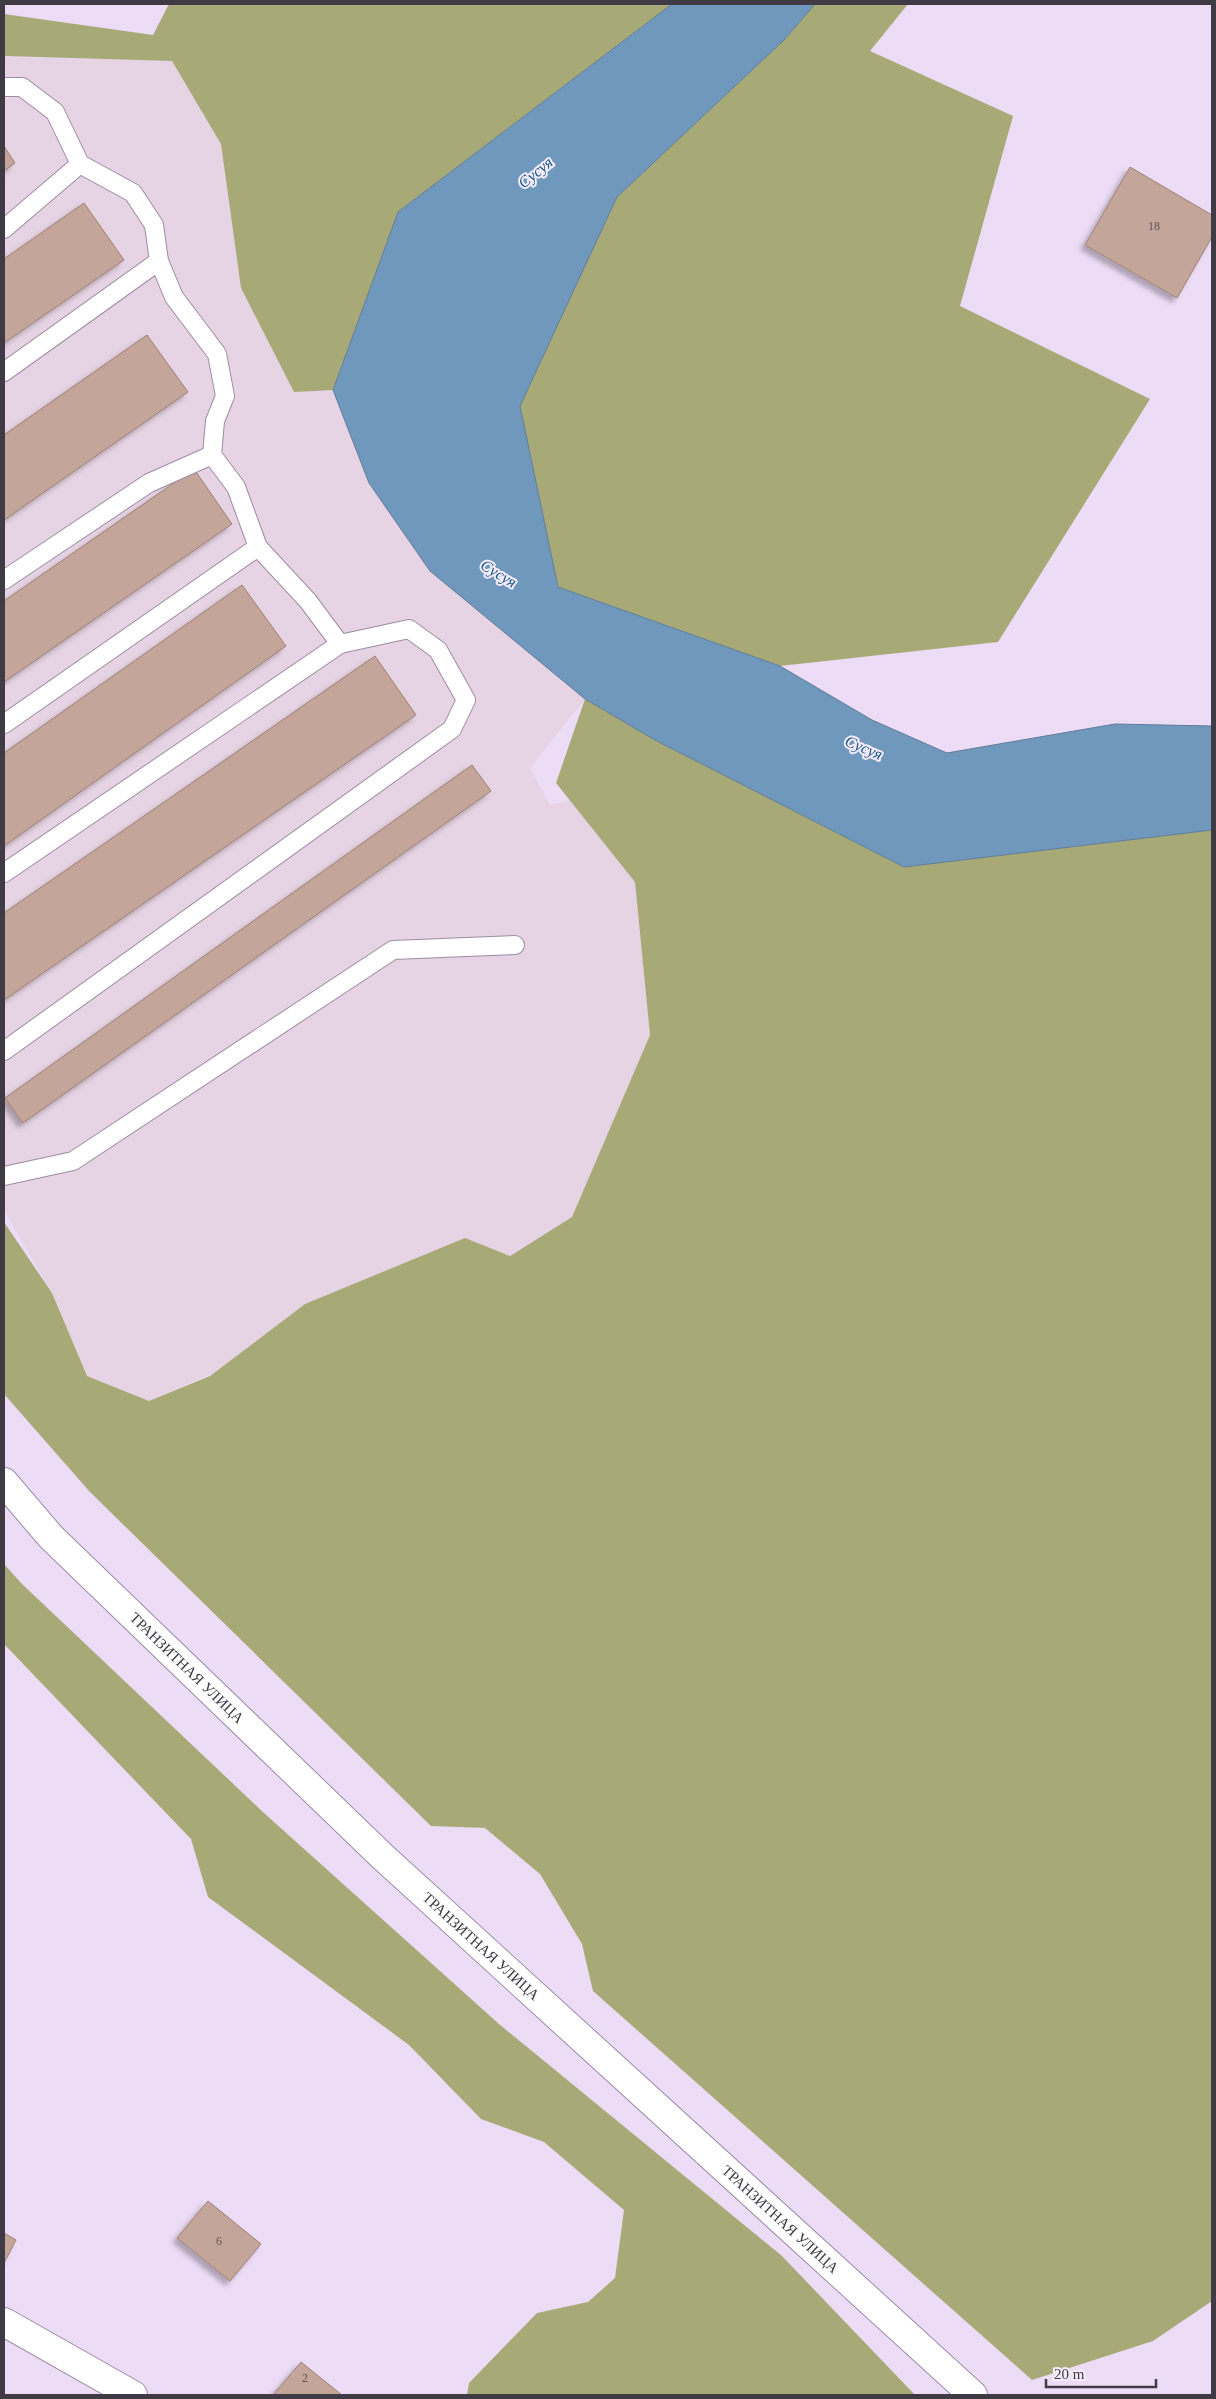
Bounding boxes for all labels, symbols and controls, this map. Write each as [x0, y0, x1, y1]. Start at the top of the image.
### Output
water label: Сусуя [515, 153, 556, 192]
house number: 18 [1148, 219, 1160, 233]
water label: Сусуя [477, 556, 520, 592]
water label: Сусуя [842, 732, 885, 764]
street label: ТРАНЗИТНАЯ УЛИЦА [127, 1609, 247, 1727]
street label: ТРАНЗИТНАЯ УЛИЦА [419, 1889, 543, 2004]
street label: ТРАНЗИТНАЯ УЛИЦА [719, 2162, 842, 2276]
house number: 6 [216, 2234, 222, 2248]
scale bar [1046, 2356, 1156, 2388]
text: 20 m [1054, 2366, 1085, 2382]
house number: 2 [302, 2371, 308, 2385]

